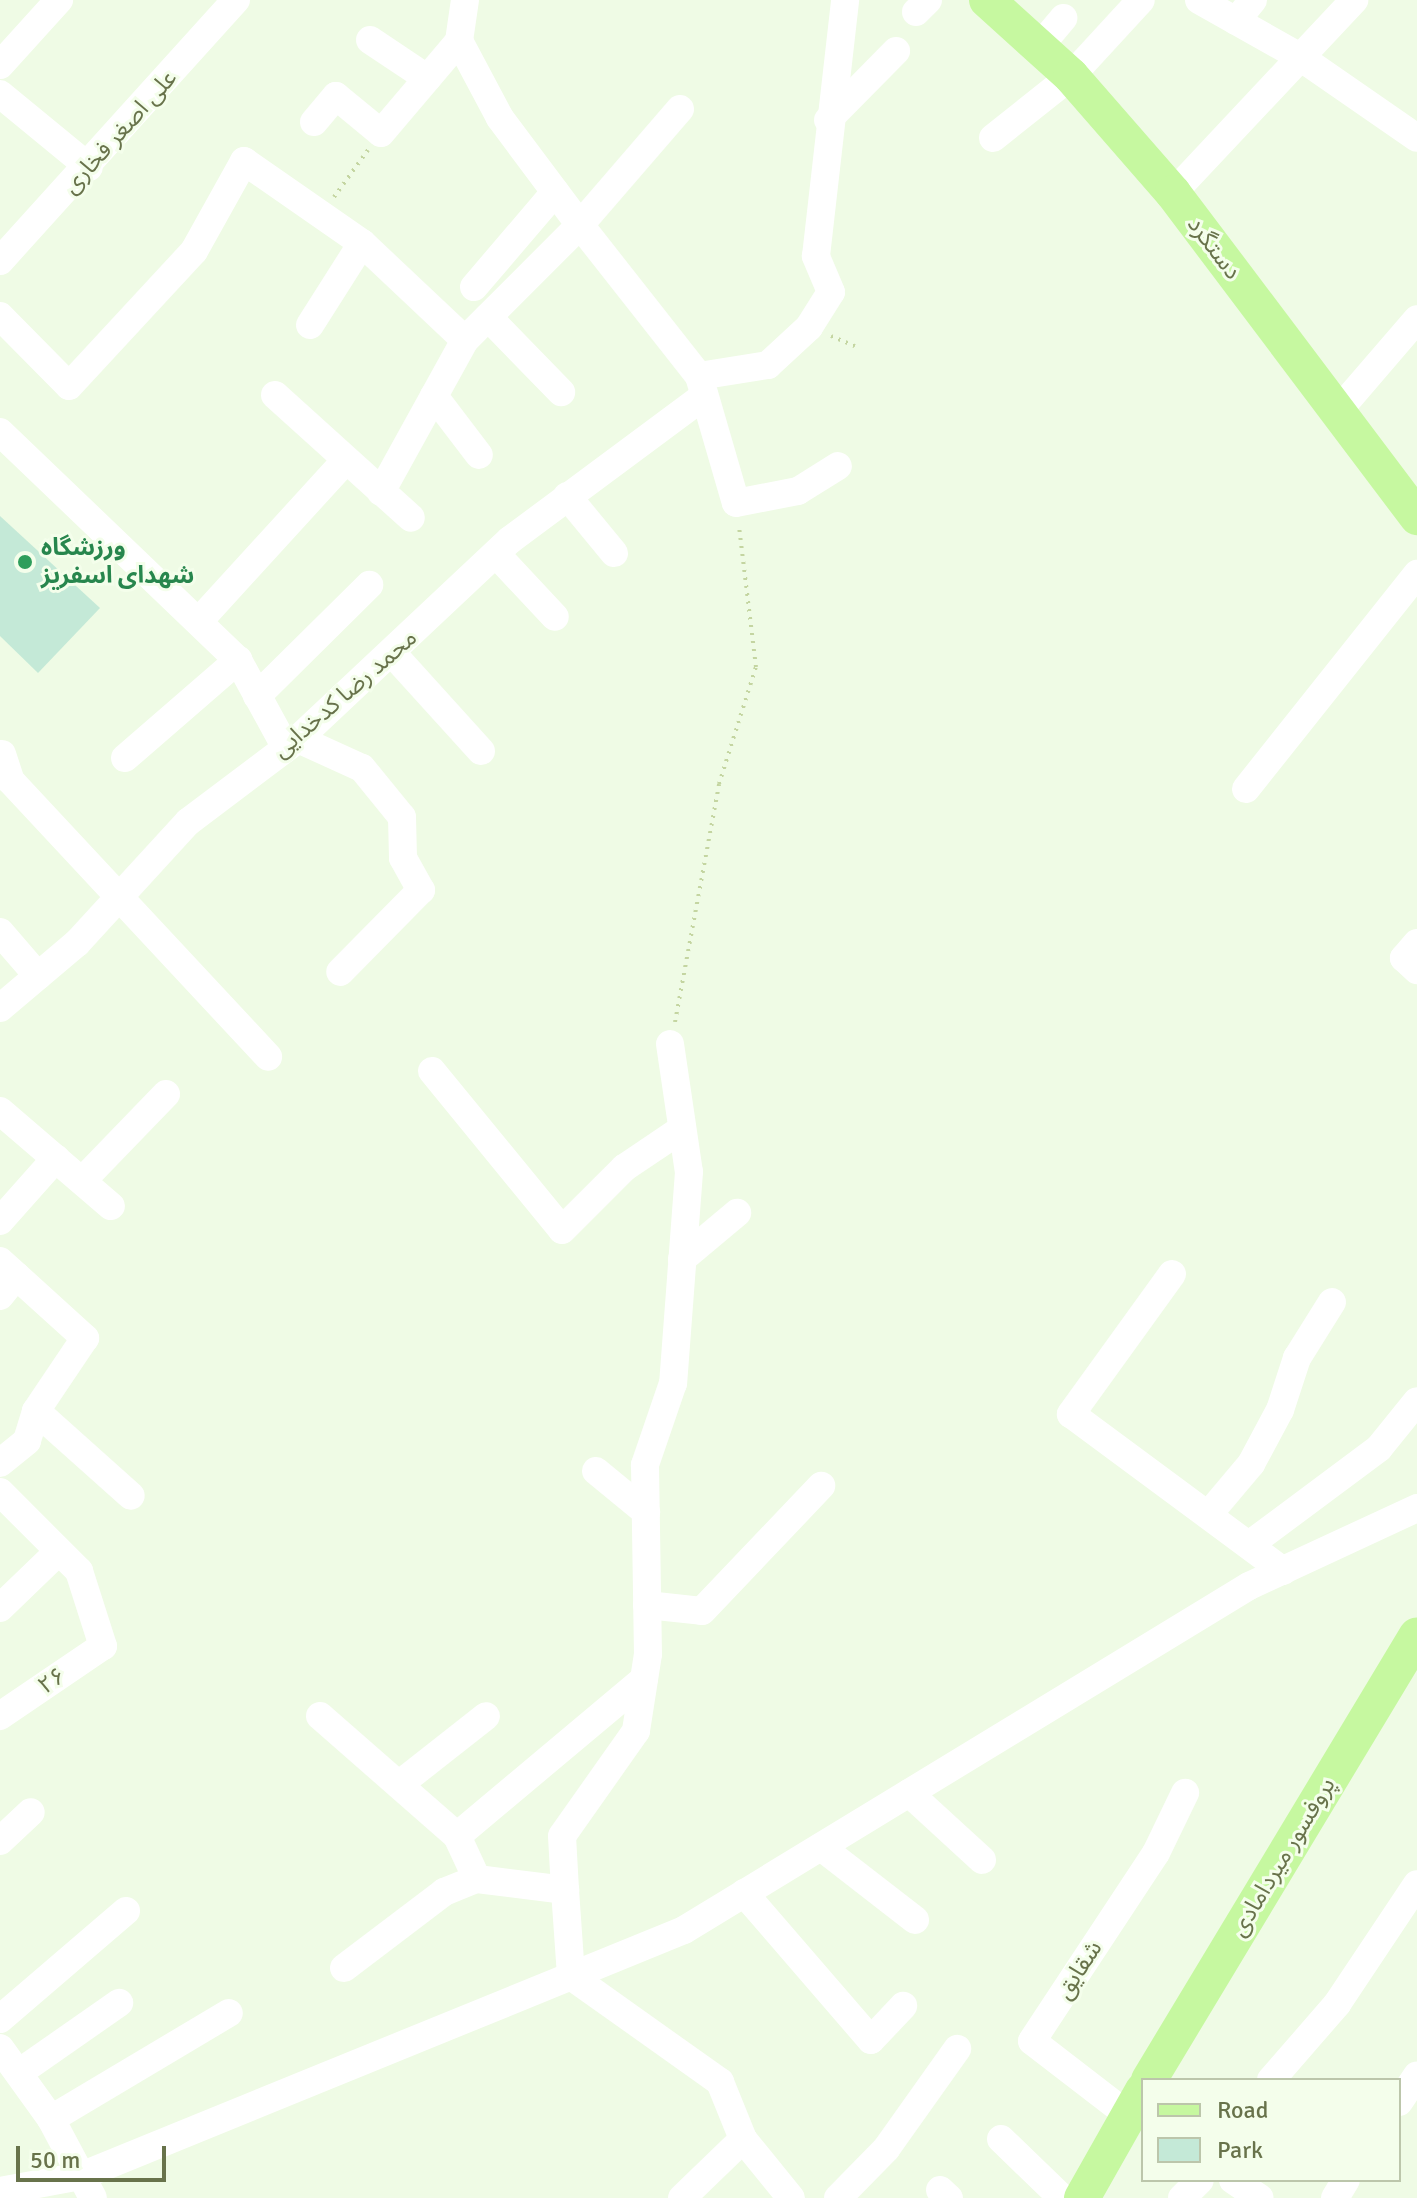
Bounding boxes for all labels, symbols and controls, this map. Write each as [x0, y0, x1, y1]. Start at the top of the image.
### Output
street label: علی اصغر فخاری [57, 64, 183, 200]
street label: دستگرد [1181, 211, 1247, 285]
place label: ورزشگاه شهدای اسفریز [41, 534, 194, 590]
marker: ورزشگاه شهدای اسفریز [16, 553, 34, 571]
street label: محمد رضا کدخدایی [267, 623, 423, 765]
street label: ۲۶ [33, 1661, 71, 1701]
street label: پروفسور میردامادی [1224, 1772, 1342, 1942]
street label: شقایق [1049, 1935, 1109, 2005]
legend [1141, 2078, 1401, 2182]
text: Road [1217, 2095, 1268, 2125]
scale bar [20, 2130, 170, 2180]
text: Park [1217, 2135, 1263, 2165]
text: 50 m [30, 2145, 80, 2175]

